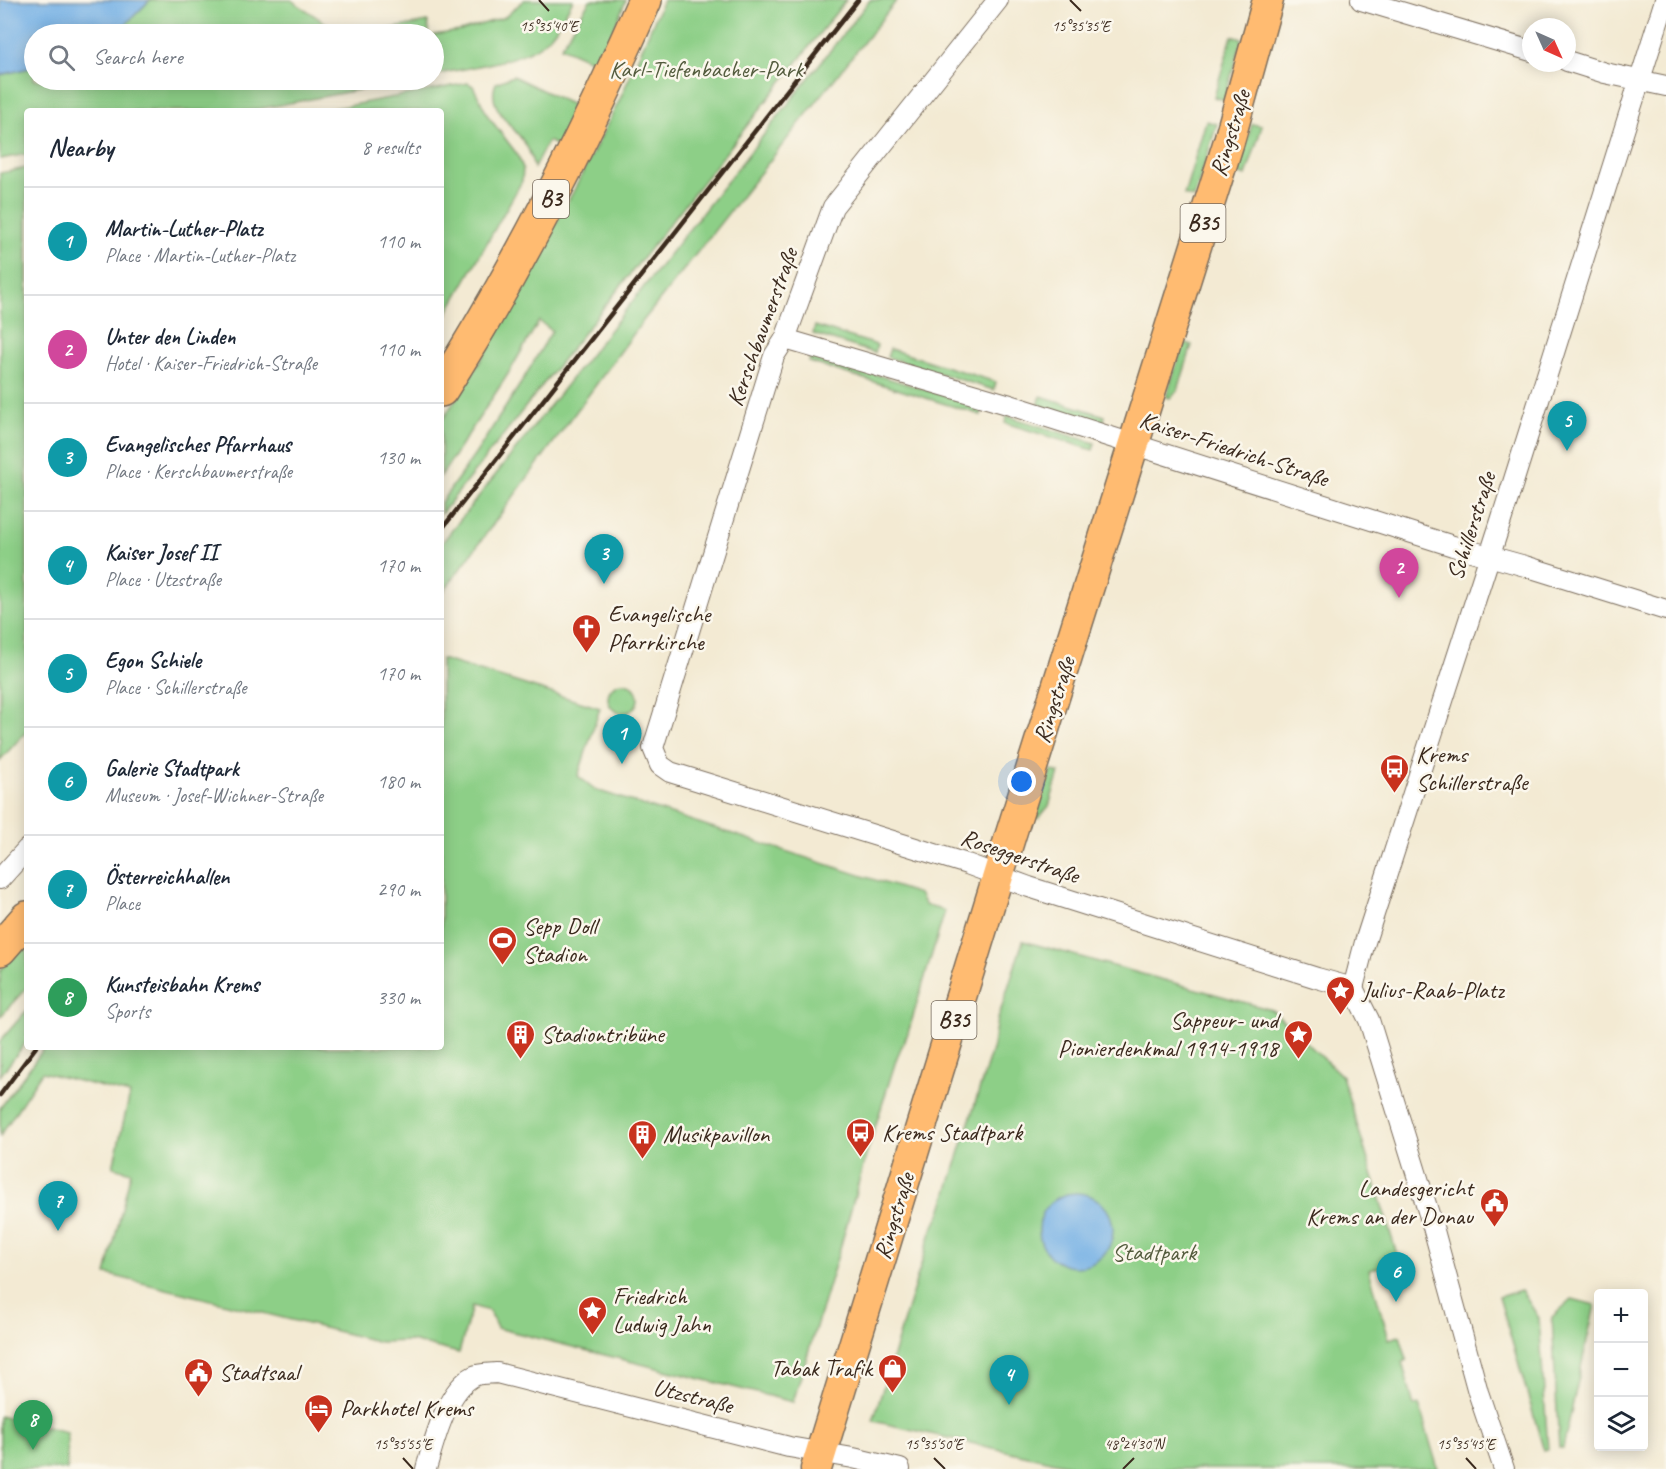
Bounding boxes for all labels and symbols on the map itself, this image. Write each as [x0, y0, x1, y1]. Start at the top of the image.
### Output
text: 15°35'40"E [520, 17, 580, 36]
text: 15°35'35"E [1052, 17, 1112, 36]
north arrow [1522, 18, 1576, 72]
park label: Karl-Tiefenbacher-Park [609, 54, 805, 84]
street label: Ringstraße [1203, 84, 1258, 180]
road number: B3 [533, 180, 569, 218]
road number: B35 [1180, 204, 1226, 242]
street label: Kerschbaumerstraße [719, 242, 805, 410]
pin: 5 [1548, 402, 1586, 451]
street label: Kaiser-Friedrich-Straße [1136, 404, 1334, 494]
street label: Schillerstraße [1439, 466, 1503, 584]
pin: 3 [584, 534, 624, 584]
pin: 2 [1380, 548, 1418, 598]
place label: Evangelische Pfarrkirche [608, 599, 713, 657]
church icon: Evangelische Pfarrkirche [571, 612, 603, 654]
street label: Ringstraße [1026, 651, 1083, 747]
pin: 1 [602, 714, 642, 764]
place label: Krems Schillerstraße [1416, 739, 1530, 797]
bus stop icon: Krems Schillerstraße [1379, 752, 1411, 794]
your location [1007, 767, 1036, 796]
street label: Roseggerstraße [957, 822, 1085, 891]
place label: Sepp Doll Stadion [523, 911, 600, 969]
sports icon: Sepp Doll Stadion [486, 924, 518, 966]
place icon: Julius-Raab-Platz [1325, 974, 1357, 1016]
place label: Julius-Raab-Platz [1361, 975, 1505, 1005]
road number: B35 [932, 1001, 976, 1039]
place label: Sappeur- und Pionierdenkmal 1914-1918 [1058, 1005, 1282, 1063]
building icon: Stadiontribüne [504, 1018, 536, 1060]
place icon: Sappeur- und Pionierdenkmal 1914-1918 [1283, 1018, 1315, 1060]
place label: Stadiontribüne [541, 1019, 666, 1049]
bus stop icon: Krems Stadtpark [845, 1116, 877, 1158]
place label: Krems Stadtpark [882, 1117, 1024, 1147]
building icon: Musikpavillon [626, 1118, 658, 1160]
place label: Musikpavillon [663, 1119, 771, 1149]
street label: Ringstraße [867, 1167, 922, 1263]
place label: Landesgericht Krems an der Donau [1306, 1173, 1475, 1231]
pin: 7 [38, 1182, 78, 1231]
public building icon: Landesgericht Krems an der Donau [1478, 1186, 1510, 1228]
park label: Stadtpark [1112, 1237, 1198, 1267]
pin: 6 [1376, 1252, 1416, 1302]
place label: Friedrich Ludwig Jahn [613, 1281, 711, 1339]
place icon: Friedrich Ludwig Jahn [576, 1294, 608, 1336]
shop icon: Tabak Trafik [877, 1352, 909, 1394]
place label: Tabak Trafik [770, 1353, 874, 1383]
public building icon: Stadtsaal [182, 1356, 214, 1398]
pin: 4 [990, 1356, 1028, 1405]
place label: Stadtsaal [219, 1357, 303, 1387]
street label: Utzstraße [650, 1372, 738, 1421]
hotel icon: Parkhotel Krems [303, 1392, 335, 1434]
place label: Parkhotel Krems [340, 1393, 475, 1423]
pin: 8 [14, 1400, 52, 1450]
text: 15°35'55"E [374, 1435, 434, 1454]
text: 15°35'50"E [905, 1435, 965, 1454]
text: 48°24'30"N [1104, 1435, 1167, 1454]
text: 15°35'45"E [1437, 1435, 1497, 1454]

